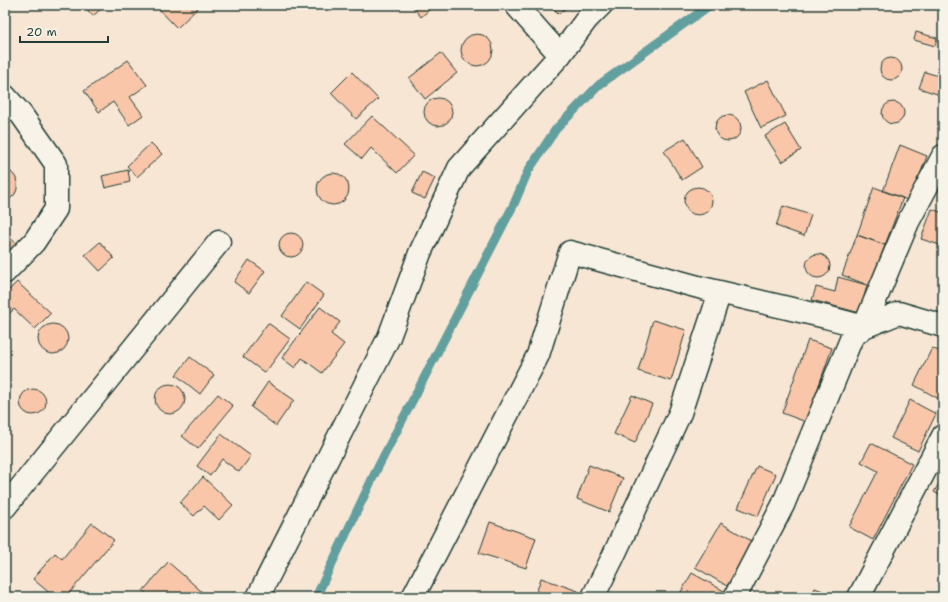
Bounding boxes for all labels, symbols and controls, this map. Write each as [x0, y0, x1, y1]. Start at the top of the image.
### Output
scale bar [20, 18, 108, 44]
text: 20 m [26, 24, 57, 40]

